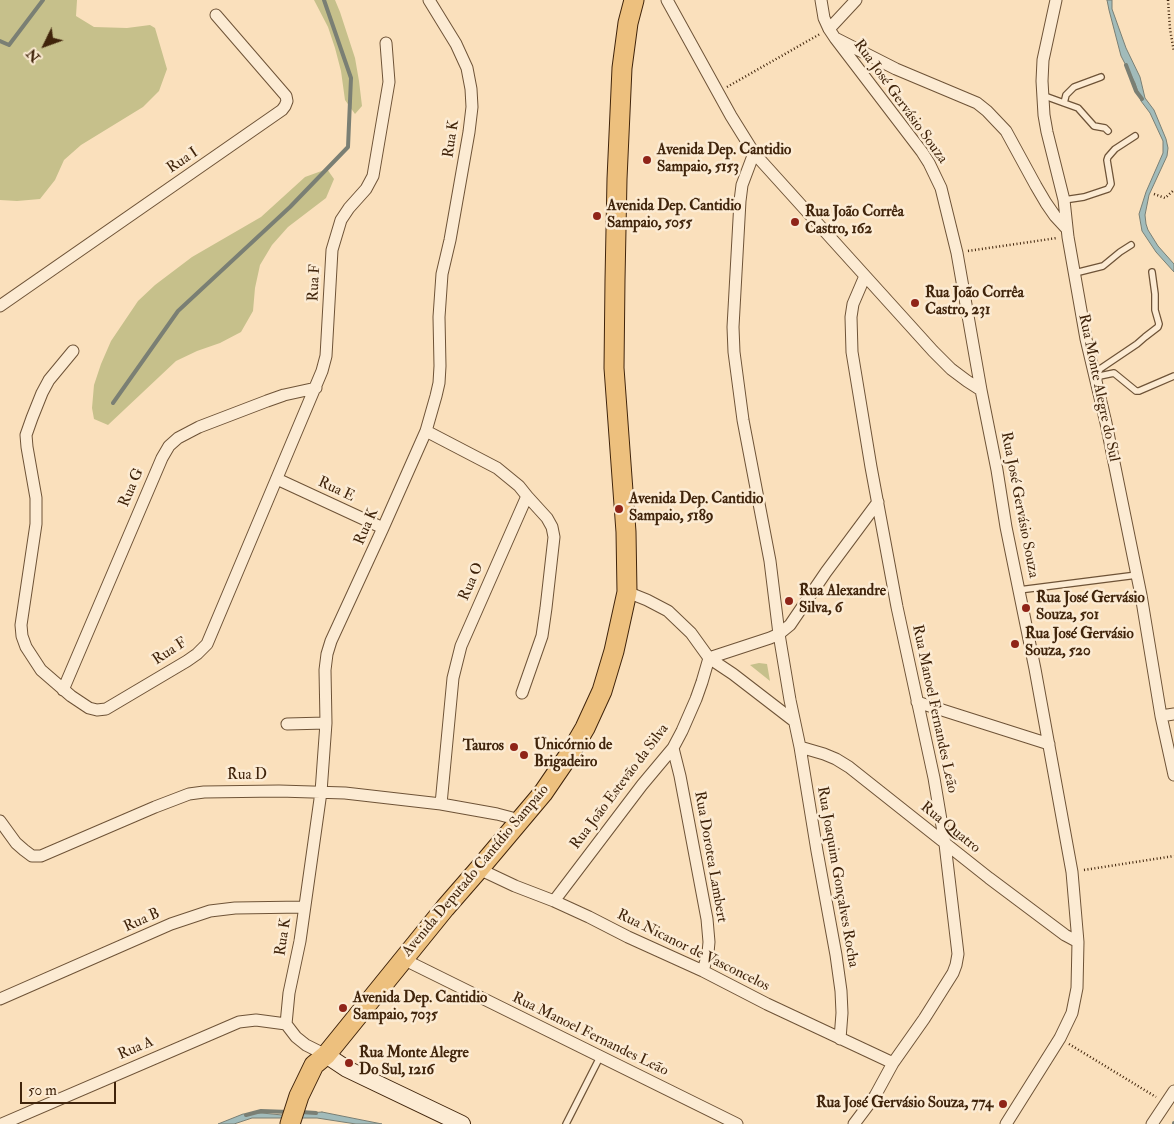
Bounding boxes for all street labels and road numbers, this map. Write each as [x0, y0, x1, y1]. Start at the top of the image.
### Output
street label: Rua José Gervásio Souza [849, 37, 951, 167]
street label: Rua K [440, 119, 464, 159]
street label: Rua I [164, 144, 202, 178]
street label: Rua F [305, 264, 325, 302]
street label: Rua Monte Alegre do Sul [1074, 312, 1122, 464]
street label: Rua José Gervásio Souza [996, 430, 1042, 580]
street label: Rua G [116, 466, 148, 510]
street label: Rua E [315, 474, 357, 506]
street label: Rua K [351, 506, 383, 548]
street label: Rua O [456, 560, 488, 604]
street label: Rua Manoel Fernandes Leão [907, 623, 961, 795]
street label: Rua F [150, 634, 190, 670]
street label: Rua João Estevão da Silva [567, 721, 673, 853]
street label: Rua D [227, 767, 267, 785]
street label: Avenida Deputado Cantídio Sampaio [399, 781, 553, 961]
street label: Rua Joaquim Gonçalves Rocha [812, 785, 862, 969]
street label: Rua Dorotea Lambert [690, 790, 730, 924]
street label: Rua Quatro [916, 798, 984, 858]
street label: Rua B [121, 905, 163, 937]
street label: Rua Nicanor de Vasconcelos [614, 906, 772, 996]
street label: Rua K [272, 917, 296, 957]
street label: Rua Manoel Fernandes Leão [509, 989, 671, 1081]
street label: Rua A [115, 1033, 157, 1065]

